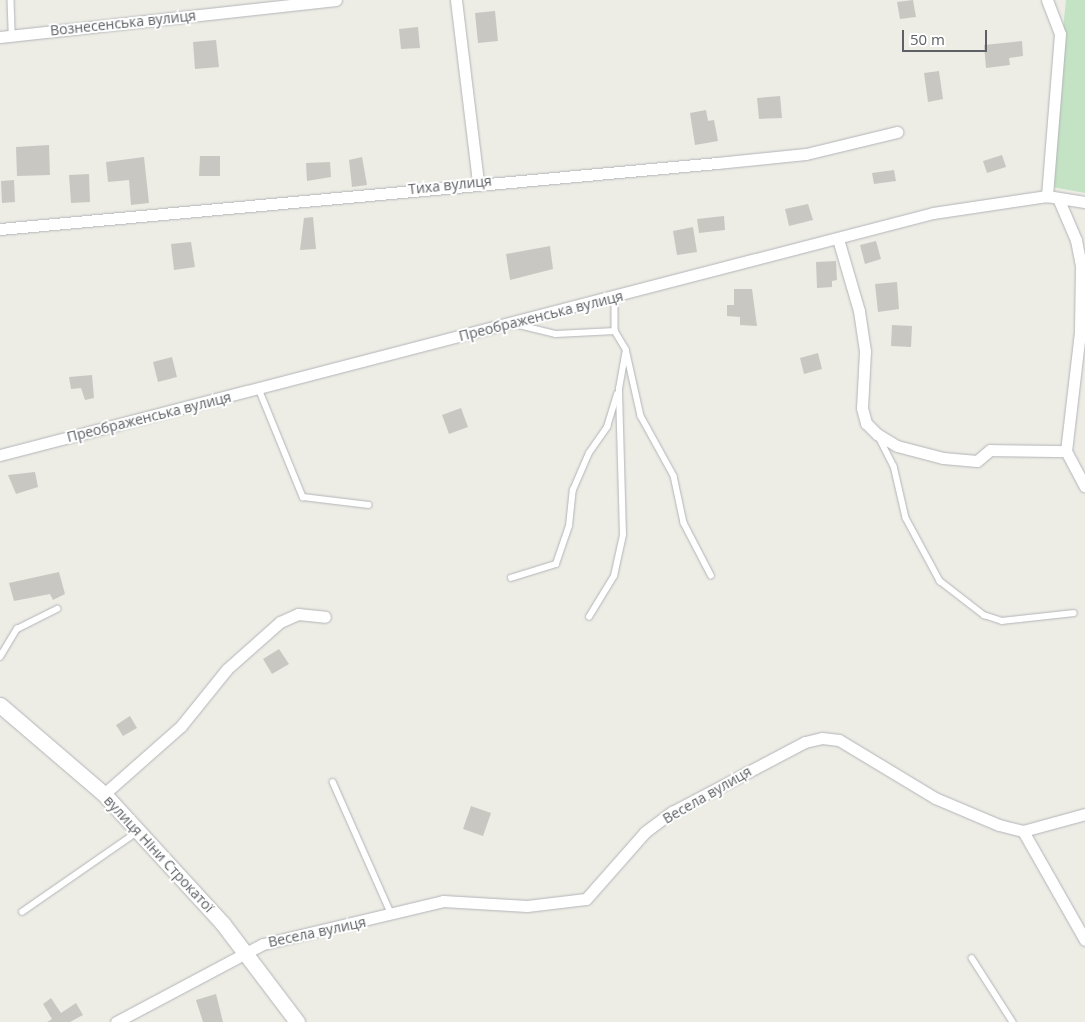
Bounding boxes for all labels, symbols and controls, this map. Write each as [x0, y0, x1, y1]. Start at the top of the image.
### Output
street label: Вознесенська вулиця [49, 7, 197, 39]
scale bar [905, 20, 990, 52]
text: 50 m [910, 29, 945, 49]
street label: Тиха вулиця [407, 172, 493, 198]
street label: Преображенська вулиця [457, 287, 625, 345]
street label: Преображенська вулиця [65, 388, 233, 446]
street label: Весела вулиця [660, 763, 754, 827]
street label: вулиця Ніни Строкатої [101, 792, 217, 916]
street label: Весела вулиця [267, 913, 367, 951]

